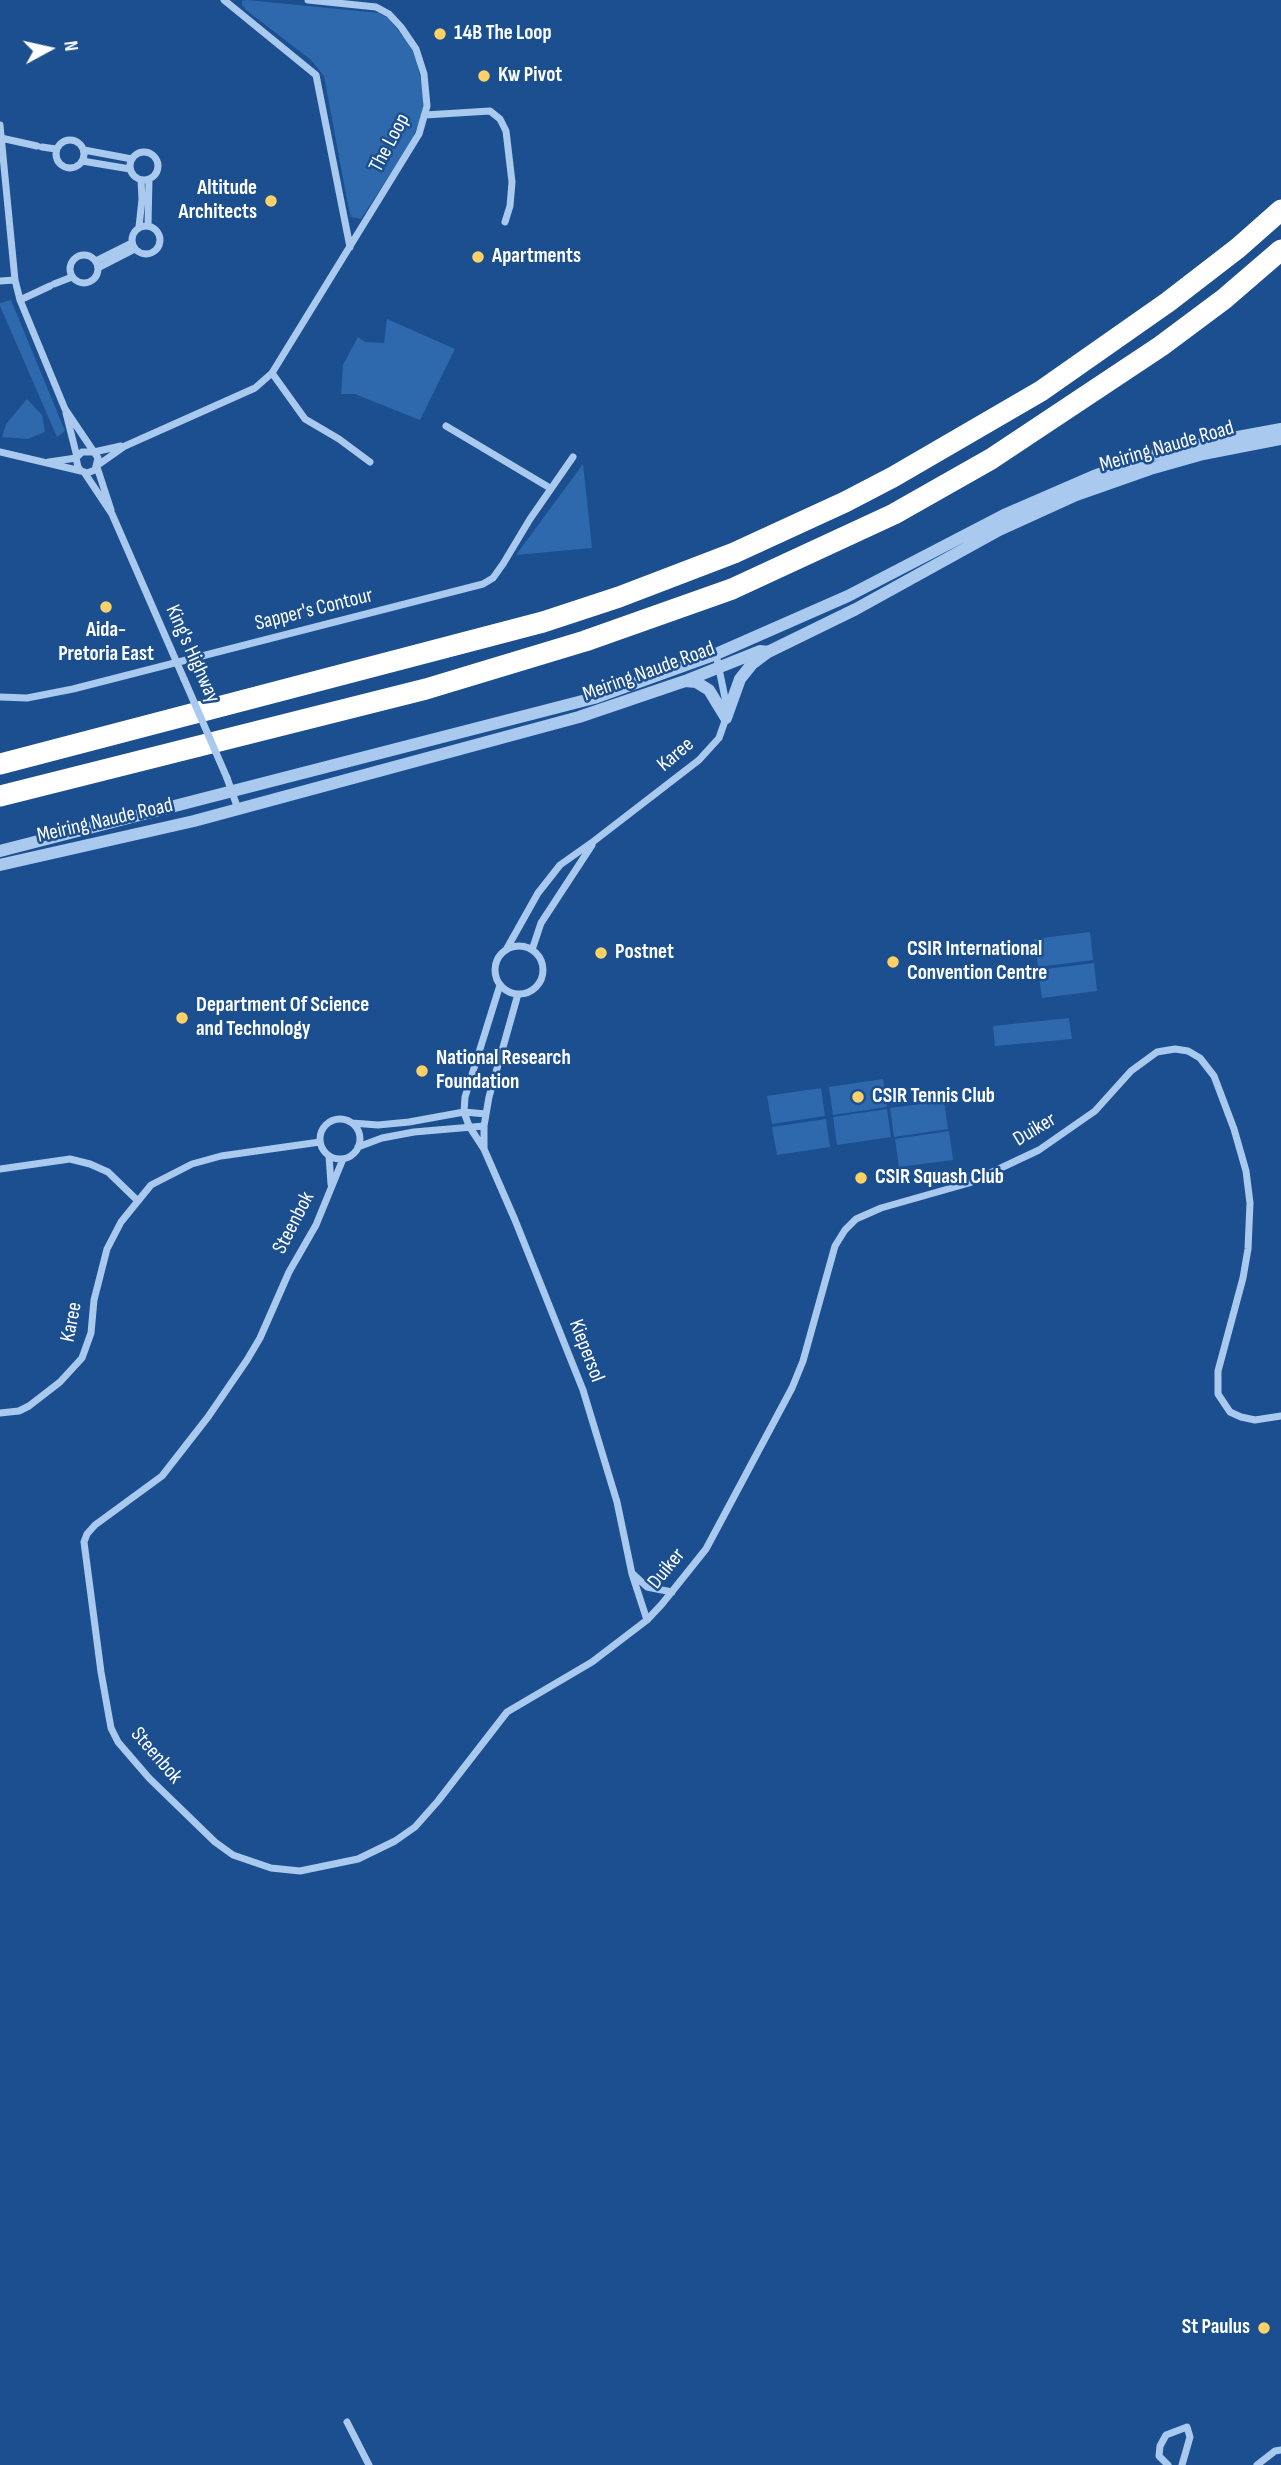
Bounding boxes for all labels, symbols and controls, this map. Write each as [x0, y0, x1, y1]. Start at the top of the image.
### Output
north arrow [14, 14, 84, 84]
place label: 14B The Loop [454, 21, 552, 47]
marker: 14B The Loop [432, 26, 448, 42]
text: N [58, 39, 82, 53]
place label: Kw Pivot [498, 63, 562, 89]
marker: Kw Pivot [476, 68, 492, 84]
street label: The Loop [364, 109, 416, 177]
place label: Altitude Architects [178, 176, 257, 226]
marker: Altitude Architects [263, 193, 279, 209]
place label: Apartments [492, 244, 581, 270]
marker: Apartments [470, 249, 486, 265]
street label: Meiring Naude Road [1097, 416, 1237, 478]
street label: Sapper's Contour [252, 583, 376, 637]
marker: Aida- Pretoria East [98, 599, 114, 615]
street label: King's Highway [159, 601, 225, 707]
place label: Aida- Pretoria East [58, 618, 154, 668]
street label: Meiring Naude Road [580, 636, 718, 708]
street label: Karee [653, 732, 699, 778]
street label: Meiring Naude Road [35, 793, 175, 849]
place label: CSIR International Convention Centre [907, 937, 1047, 987]
place label: Postnet [615, 940, 674, 966]
marker: Postnet [593, 945, 609, 961]
marker: CSIR International Convention Centre [885, 954, 901, 970]
place label: Department Of Science and Technology [196, 993, 369, 1043]
marker: Department Of Science and Technology [174, 1010, 190, 1026]
place label: National Research Foundation [436, 1046, 571, 1096]
marker: National Research Foundation [414, 1063, 430, 1079]
place label: CSIR Tennis Club [872, 1084, 995, 1110]
marker: CSIR Tennis Club [850, 1089, 866, 1105]
street label: Duiker [1009, 1108, 1061, 1152]
place label: CSIR Squash Club [875, 1165, 1004, 1191]
marker: CSIR Squash Club [853, 1170, 869, 1186]
street label: Steenbok [268, 1188, 320, 1258]
street label: Karee [56, 1300, 88, 1344]
street label: Kiepersol [563, 1316, 609, 1386]
street label: Duiker [643, 1544, 691, 1594]
street label: Steenbok [125, 1723, 187, 1789]
place label: St Paulus [1182, 2315, 1250, 2341]
marker: St Paulus [1256, 2320, 1272, 2336]

